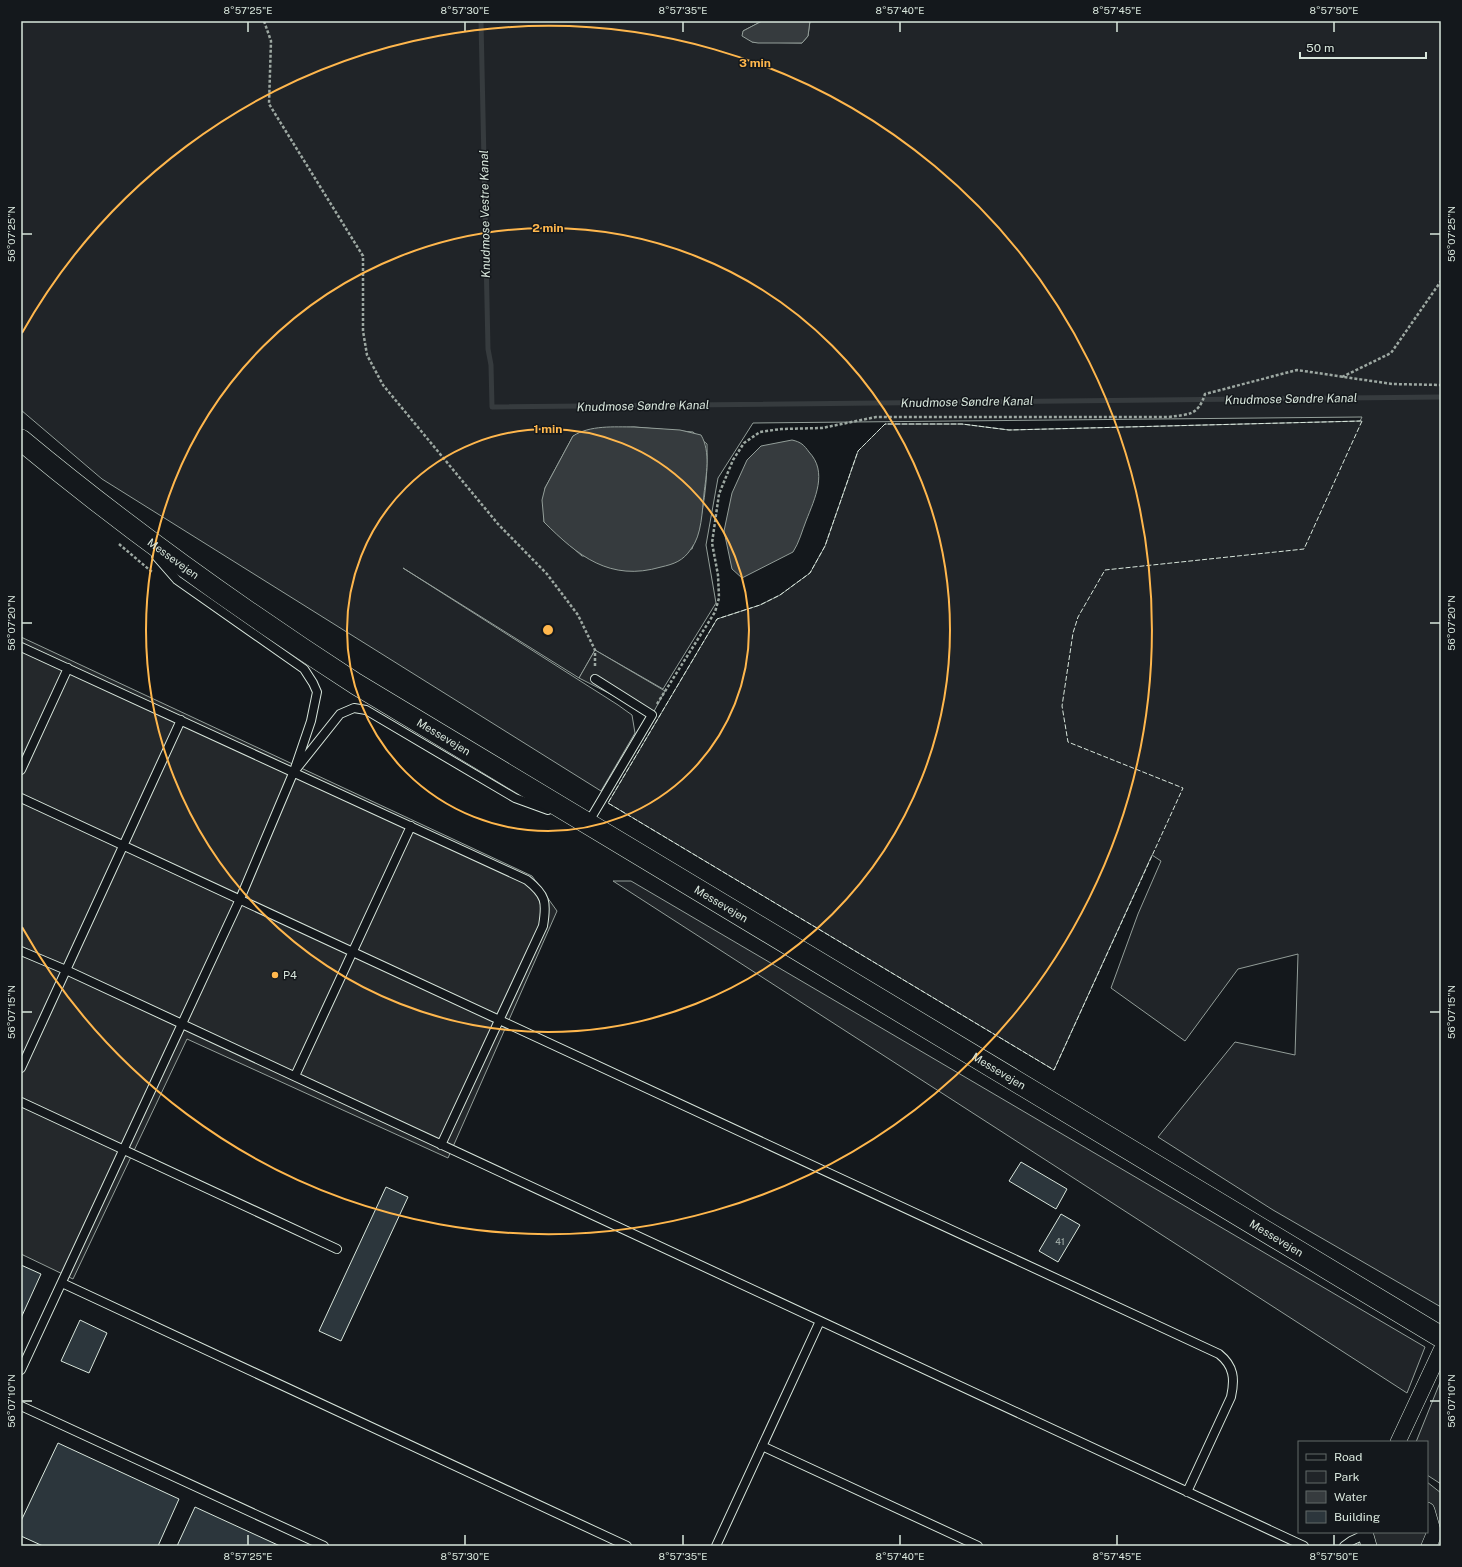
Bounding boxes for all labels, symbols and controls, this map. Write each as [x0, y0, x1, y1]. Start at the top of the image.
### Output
text: 8°57'25"E [224, 4, 272, 16]
text: 8°57'30"E [441, 4, 489, 16]
text: 8°57'35"E [658, 4, 708, 16]
text: 8°57'40"E [876, 4, 924, 16]
text: 8°57'45"E [1092, 4, 1142, 16]
text: 8°57'50"E [1310, 4, 1358, 16]
scale bar [1300, 34, 1426, 60]
text: 50 m [1306, 41, 1334, 55]
text: 3 min [739, 56, 771, 70]
water label: Knudmose Vestre Kanal [477, 150, 493, 278]
text: 56°07'25"N [5, 206, 17, 262]
text: 56°07'25"N [1445, 206, 1457, 262]
text: 2 min [532, 221, 564, 235]
water label: Knudmose Søndre Kanal [1225, 391, 1357, 407]
water label: Knudmose Søndre Kanal [901, 394, 1033, 410]
water label: Knudmose Søndre Kanal [577, 398, 709, 414]
text: 1 min [534, 422, 562, 436]
street label: Messevejen [145, 536, 201, 581]
text: 56°07'20"N [5, 595, 17, 651]
text: 56°07'20"N [1445, 595, 1457, 651]
centre of rings [541, 623, 555, 637]
street label: Messevejen [415, 716, 473, 757]
street label: Messevejen [692, 883, 750, 925]
place label: P4 [283, 969, 297, 981]
marker: P4 [270, 970, 280, 980]
text: 56°07'15"N [5, 985, 17, 1039]
text: 56°07'15"N [1445, 985, 1457, 1039]
street label: Messevejen [970, 1050, 1028, 1092]
street label: Messevejen [1248, 1217, 1305, 1259]
house number: 41 [1055, 1236, 1065, 1247]
text: 56°07'10"N [5, 1374, 17, 1428]
text: 56°07'10"N [1445, 1374, 1457, 1428]
legend [1298, 1441, 1428, 1533]
text: Road [1334, 1450, 1362, 1464]
text: Park [1334, 1470, 1360, 1484]
text: Water [1334, 1490, 1368, 1504]
text: Building [1334, 1510, 1380, 1524]
text: 8°57'25"E [224, 1550, 272, 1562]
text: 8°57'30"E [441, 1550, 489, 1562]
text: 8°57'35"E [658, 1550, 708, 1562]
text: 8°57'40"E [876, 1550, 924, 1562]
text: 8°57'45"E [1092, 1550, 1142, 1562]
text: 8°57'50"E [1310, 1550, 1358, 1562]

